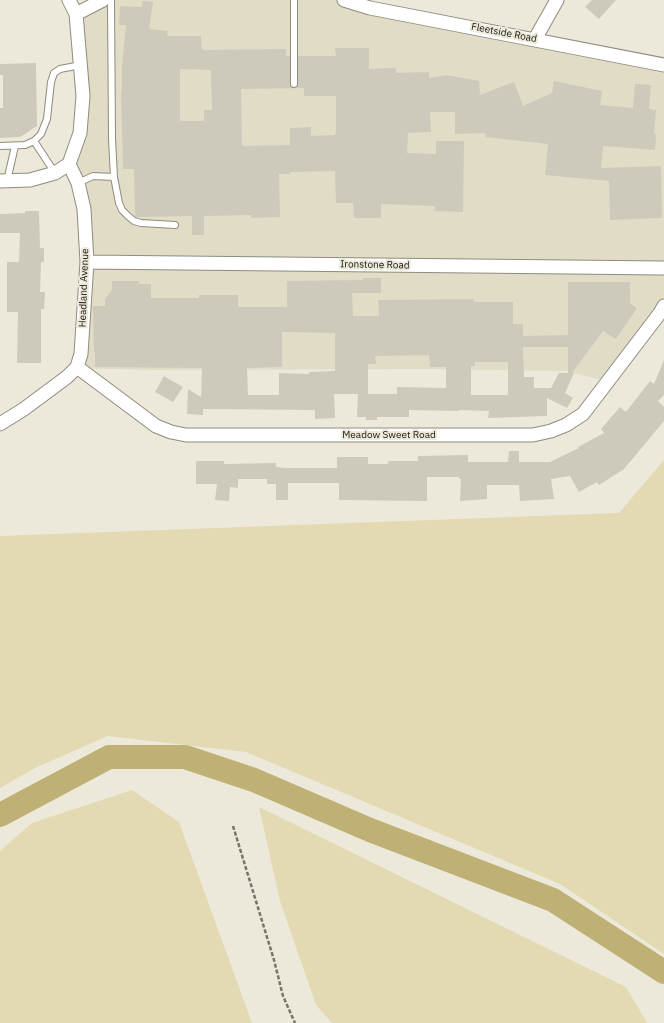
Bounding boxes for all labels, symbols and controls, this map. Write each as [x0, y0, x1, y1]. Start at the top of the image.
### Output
street label: Fleetside Road [470, 21, 538, 45]
street label: Headland Avenue [77, 248, 91, 328]
street label: Ironstone Road [340, 258, 410, 272]
street label: Meadow Sweet Road [342, 429, 436, 441]

